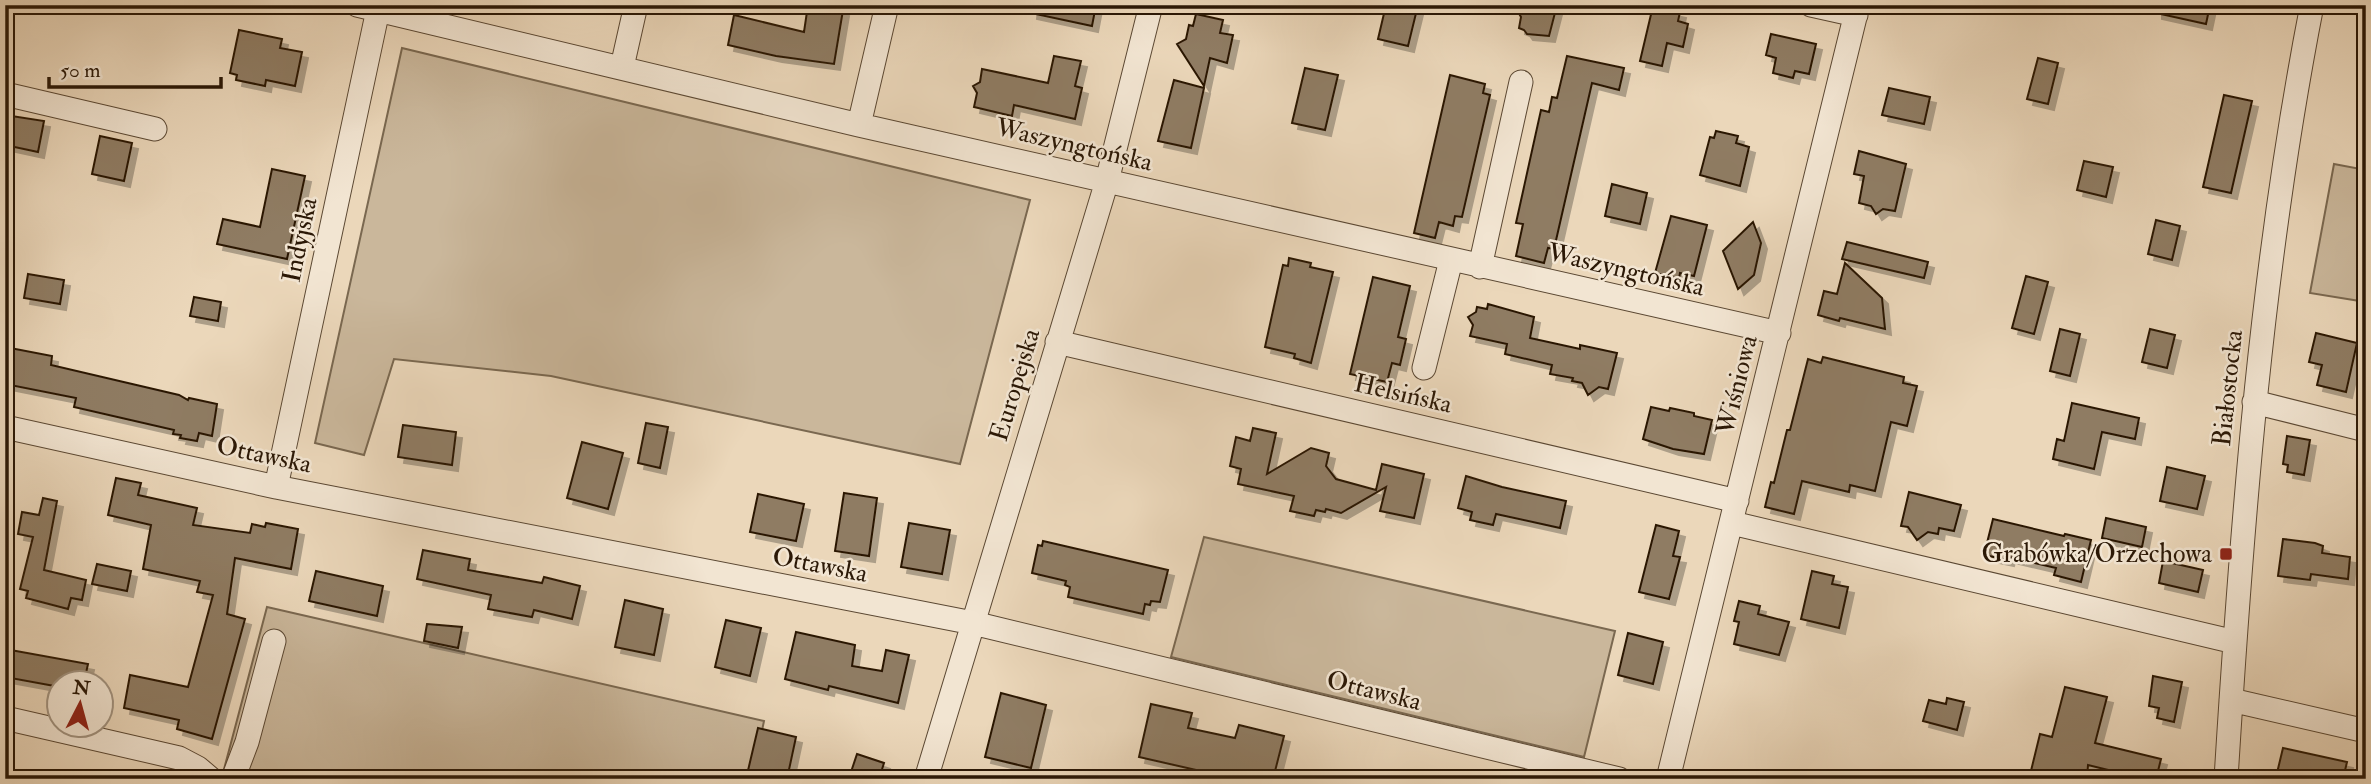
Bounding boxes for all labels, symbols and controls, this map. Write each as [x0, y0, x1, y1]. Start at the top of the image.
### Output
scale bar [49, 46, 220, 90]
text: 50 m [60, 57, 101, 84]
street label: Waszyngtońska [991, 111, 1156, 179]
street label: Indyjska [275, 194, 325, 285]
street label: Waszyngtońska [1543, 236, 1708, 304]
street label: Europejska [983, 324, 1048, 446]
street label: Białostocka [2206, 328, 2250, 448]
street label: Wiśniowa [1709, 332, 1765, 439]
street label: Helsińska [1351, 367, 1455, 421]
street label: Ottawska [214, 429, 315, 481]
place label: Grabówka/Orzechowa [1982, 538, 2212, 570]
street label: Ottawska [770, 540, 871, 590]
marker: Grabówka/Orzechowa [2218, 546, 2234, 562]
street label: Ottawska [1323, 664, 1425, 718]
north arrow [46, 668, 116, 738]
text: N [71, 675, 92, 701]

